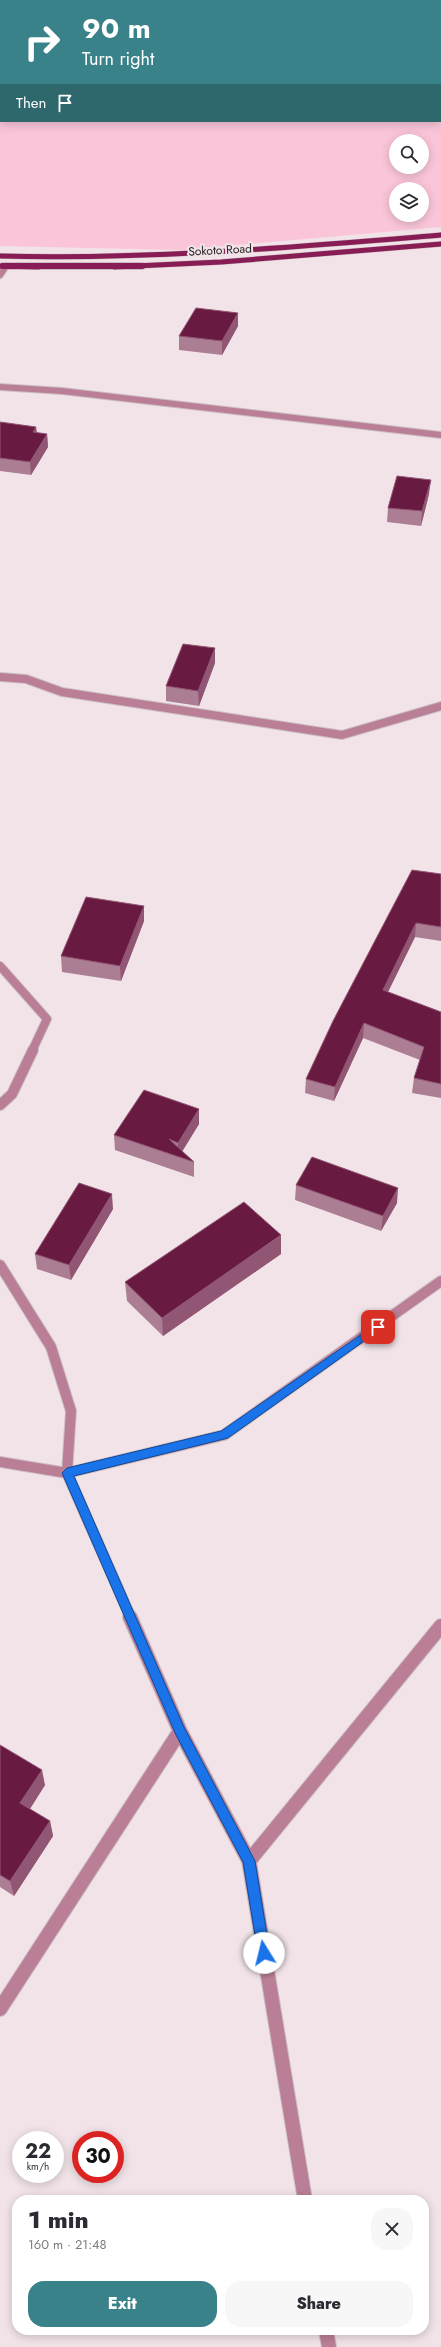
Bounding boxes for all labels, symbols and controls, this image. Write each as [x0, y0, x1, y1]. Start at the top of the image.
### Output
text: 90 m [82, 8, 151, 49]
icon: right [16, 16, 68, 68]
text: Turn right [82, 46, 154, 72]
text: Then [16, 92, 46, 114]
icon: arrive [54, 92, 76, 114]
map controls [389, 134, 429, 222]
button: search [389, 134, 429, 174]
button: layers [389, 182, 429, 222]
street label: Sokoto Road [188, 239, 252, 261]
pin [361, 1310, 395, 1344]
icon: arrive [367, 1316, 389, 1338]
position arrow [243, 1932, 285, 1974]
speed limit sign: 30 [72, 2131, 124, 2183]
text: 22 [25, 2137, 51, 2166]
text: km/h [27, 2159, 49, 2174]
text: 1 min [28, 2202, 89, 2237]
button: close [371, 2208, 413, 2250]
text: 160 m · 21:48 [28, 2235, 107, 2254]
button: Exit [28, 2281, 217, 2327]
button: Share [225, 2281, 413, 2327]

